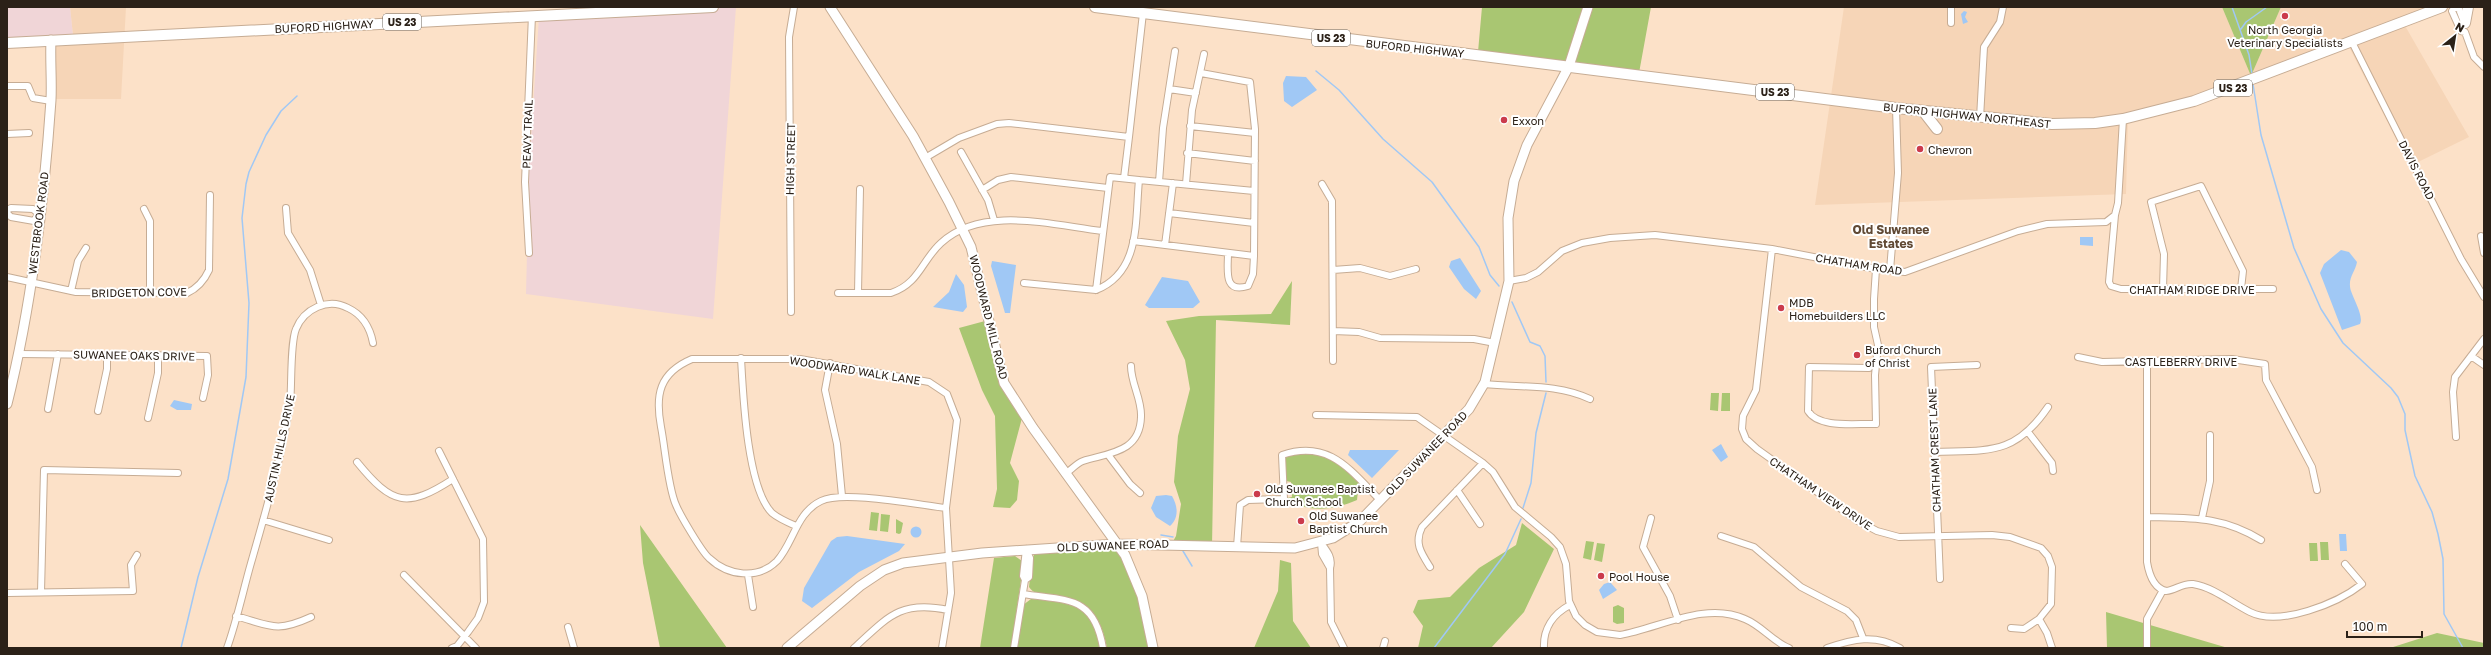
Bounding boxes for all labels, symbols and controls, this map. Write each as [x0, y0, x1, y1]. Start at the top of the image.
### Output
marker: North Georgia Veterinary Specialists [2280, 11, 2290, 21]
road number: US 23 [383, 14, 421, 30]
north arrow [2435, 16, 2475, 56]
street label: BUFORD HIGHWAY [274, 17, 374, 35]
text: N [2453, 19, 2467, 35]
place label: North Georgia Veterinary Specialists [2227, 23, 2343, 49]
road number: US 23 [1312, 30, 1350, 46]
street label: BUFORD HIGHWAY [1365, 36, 1465, 60]
road number: US 23 [2214, 80, 2252, 96]
road number: US 23 [1756, 84, 1794, 100]
street label: PEAVY TRAIL [519, 99, 535, 169]
street label: BUFORD HIGHWAY NORTHEAST [1882, 100, 2052, 130]
place label: Exxon [1512, 114, 1544, 127]
marker: Exxon [1499, 115, 1509, 125]
street label: HIGH STREET [783, 123, 797, 195]
street label: DAVIS ROAD [2396, 138, 2438, 202]
place label: Chevron [1928, 143, 1972, 156]
marker: Chevron [1915, 144, 1925, 154]
street label: WESTBROOK ROAD [25, 171, 51, 275]
district label: Old Suwanee Estates [1853, 222, 1929, 251]
street label: CHATHAM ROAD [1815, 251, 1904, 277]
street label: WOODWARD MILL ROAD [967, 253, 1011, 381]
street label: CHATHAM RIDGE DRIVE [2129, 283, 2255, 296]
street label: BRIDGETON COVE [91, 285, 187, 299]
place label: MDB Homebuilders LLC [1789, 296, 1885, 322]
marker: MDB Homebuilders LLC [1776, 303, 1786, 313]
place label: Buford Church of Christ [1865, 343, 1941, 369]
street label: SUWANEE OAKS DRIVE [73, 347, 195, 363]
marker: Buford Church of Christ [1852, 350, 1862, 360]
street label: WOODWARD WALK LANE [789, 353, 922, 387]
street label: CASTLEBERRY DRIVE [2125, 355, 2238, 368]
street label: CHATHAM CREST LANE [1925, 387, 1943, 512]
street label: AUSTIN HILLS DRIVE [261, 393, 297, 503]
street label: OLD SUWANEE ROAD [1382, 408, 1470, 498]
street label: CHATHAM VIEW DRIVE [1767, 454, 1875, 532]
place label: Old Suwanee Baptist Church School [1265, 482, 1375, 508]
marker: Old Suwanee Baptist Church School [1252, 489, 1262, 499]
place label: Old Suwanee Baptist Church [1309, 509, 1388, 535]
marker: Old Suwanee Baptist Church [1296, 516, 1306, 526]
street label: OLD SUWANEE ROAD [1057, 537, 1170, 553]
place label: Pool House [1609, 570, 1669, 583]
marker: Pool House [1596, 571, 1606, 581]
scale bar [2347, 613, 2422, 639]
text: 100 m [2353, 619, 2387, 634]

